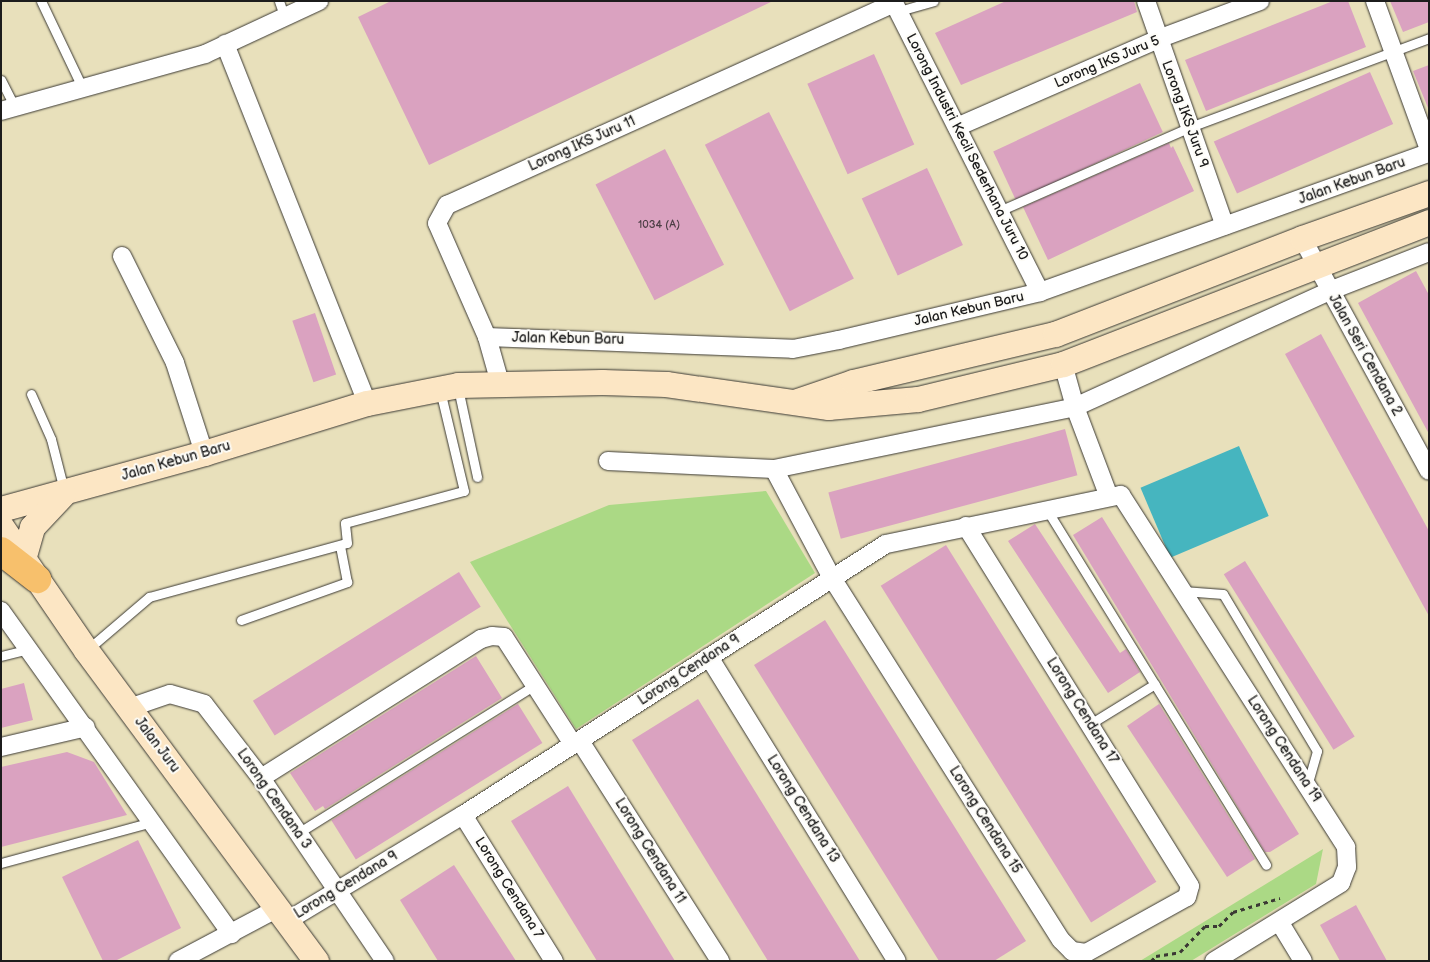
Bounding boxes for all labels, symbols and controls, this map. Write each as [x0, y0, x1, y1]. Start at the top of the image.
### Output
street label: Lorong Industri Kecil Sederhana Juru 10 [902, 30, 1032, 264]
street label: Lorong IKS Juru 5 [1052, 32, 1162, 92]
street label: Lorong IKS Juru 9 [1158, 58, 1212, 170]
street label: Lorong IKS Juru 11 [525, 113, 639, 175]
street label: Jalan Kebun Baru [1296, 154, 1408, 208]
house number: 1034 (A) [638, 218, 680, 232]
street label: Jalan Kebun Baru [912, 288, 1026, 330]
street label: Jalan Seri Cendana 2 [1325, 291, 1405, 419]
street label: Jalan Kebun Baru [512, 330, 624, 348]
street label: Jalan Kebun Baru [120, 437, 232, 485]
street label: Lorong Cendana 9 [635, 631, 743, 709]
street label: Lorong Cendana 17 [1043, 655, 1121, 767]
street label: Lorong Cendana 19 [1243, 693, 1325, 805]
street label: Jalan Juru [131, 714, 183, 776]
street label: Lorong Cendana 3 [233, 746, 315, 852]
street label: Lorong Cendana 13 [763, 752, 843, 866]
street label: Lorong Cendana 15 [945, 763, 1025, 877]
street label: Lorong Cendana 11 [611, 795, 689, 907]
street label: Lorong Cendana 7 [471, 834, 547, 942]
street label: Lorong Cendana 9 [291, 847, 401, 923]

